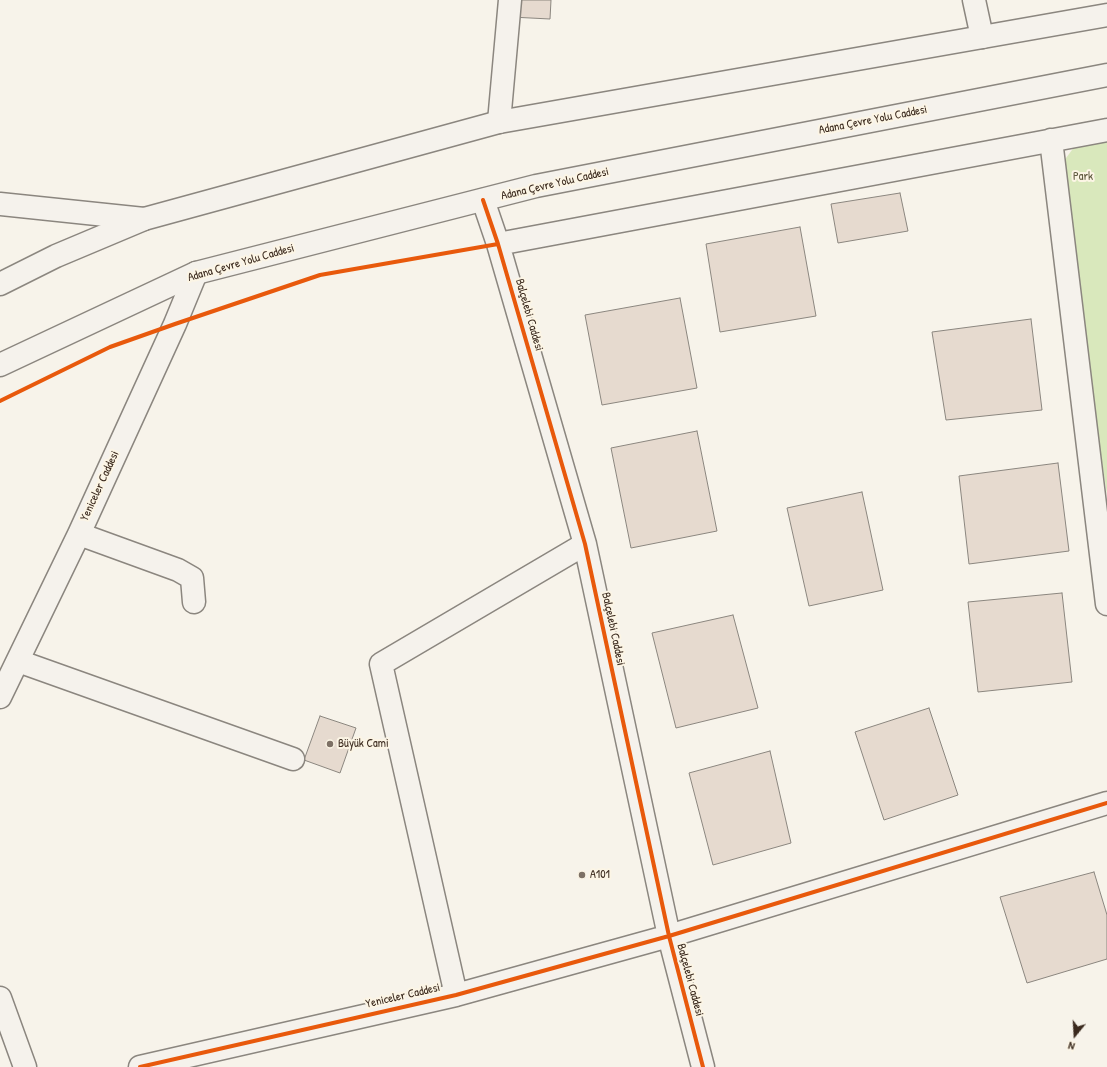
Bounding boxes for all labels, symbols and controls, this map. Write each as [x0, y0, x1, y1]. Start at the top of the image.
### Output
street label: Adana Çevre Yolu Caddesi [818, 102, 928, 138]
street label: Adana Çevre Yolu Caddesi [500, 165, 610, 203]
park label: Park [1073, 170, 1093, 184]
street label: Adana Çevre Yolu Caddesi [186, 241, 296, 285]
street label: Balçelebi Caddesi [512, 277, 546, 353]
street label: Yeniceler Caddesi [77, 449, 123, 523]
street label: Balçelebi Caddesi [598, 591, 628, 667]
place label: Büyük Cami [338, 737, 389, 751]
marker: Büyük Cami [325, 739, 335, 749]
place label: A101 [590, 868, 610, 882]
marker: A101 [577, 870, 587, 880]
street label: Balçelebi Caddesi [673, 942, 707, 1018]
street label: Yeniceler Caddesi [365, 980, 441, 1012]
north arrow [1055, 1015, 1095, 1055]
text: N [1066, 1039, 1076, 1054]

